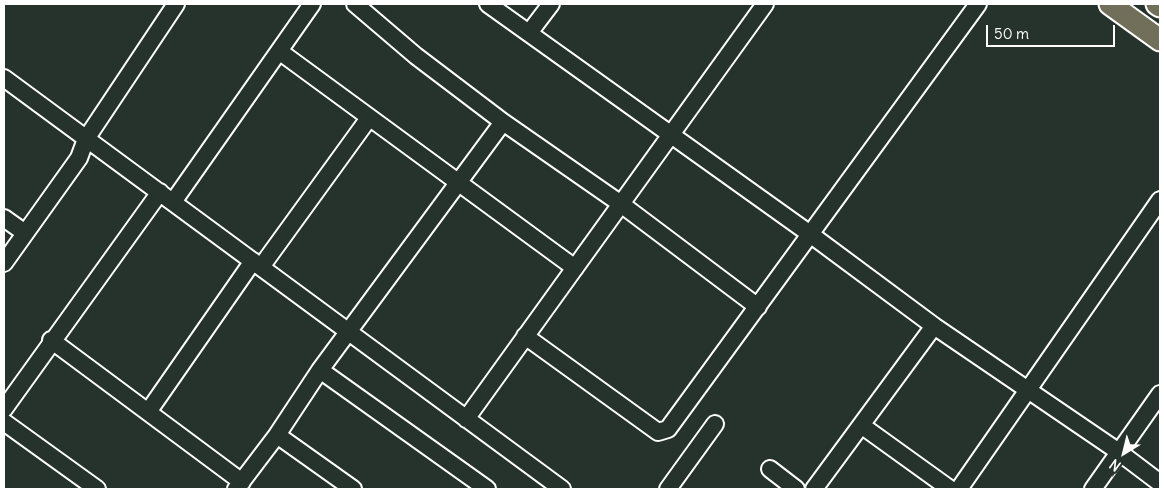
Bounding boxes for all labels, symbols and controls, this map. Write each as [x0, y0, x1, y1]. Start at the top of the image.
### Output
scale bar [989, 15, 1118, 47]
text: 50 m [994, 24, 1029, 43]
north arrow [1099, 428, 1149, 478]
text: N [1106, 455, 1124, 475]

